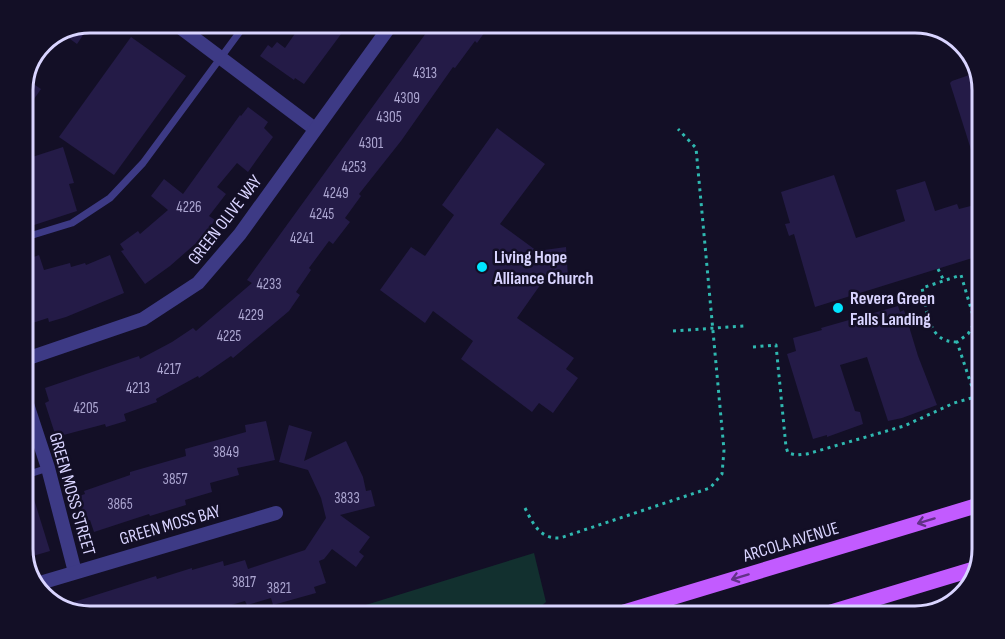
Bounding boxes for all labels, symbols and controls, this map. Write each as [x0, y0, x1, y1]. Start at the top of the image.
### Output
house number: 4313 [413, 64, 437, 83]
house number: 4309 [394, 89, 420, 108]
house number: 4305 [376, 108, 402, 127]
house number: 4301 [359, 134, 384, 153]
house number: 4253 [342, 158, 366, 177]
street label: GREEN OLIVE WAY [184, 171, 267, 269]
house number: 4249 [323, 184, 349, 203]
house number: 4226 [176, 198, 202, 217]
house number: 4245 [310, 205, 334, 224]
house number: 4241 [290, 229, 315, 248]
place label: Living Hope Alliance Church [493, 247, 593, 289]
marker: Living Hope Alliance Church [475, 260, 489, 274]
house number: 4233 [256, 275, 282, 294]
place label: Revera Green Falls Landing [850, 288, 935, 330]
marker: Revera Green Falls Landing [831, 301, 845, 315]
house number: 4229 [238, 306, 264, 325]
house number: 4225 [217, 327, 241, 346]
house number: 4217 [157, 360, 181, 379]
house number: 4213 [126, 379, 150, 398]
house number: 4205 [73, 399, 99, 418]
street label: GREEN MOSS STREET [44, 430, 100, 558]
house number: 3849 [213, 443, 239, 462]
house number: 3857 [163, 470, 187, 489]
house number: 3833 [334, 489, 360, 508]
house number: 3865 [107, 495, 133, 514]
street label: GREEN MOSS BAY [117, 500, 223, 549]
one-way arrow [917, 516, 936, 527]
street label: ARCOLA AVENUE [740, 517, 841, 567]
house number: 3817 [232, 573, 256, 592]
one-way arrow [731, 573, 750, 584]
house number: 3821 [267, 579, 292, 598]

